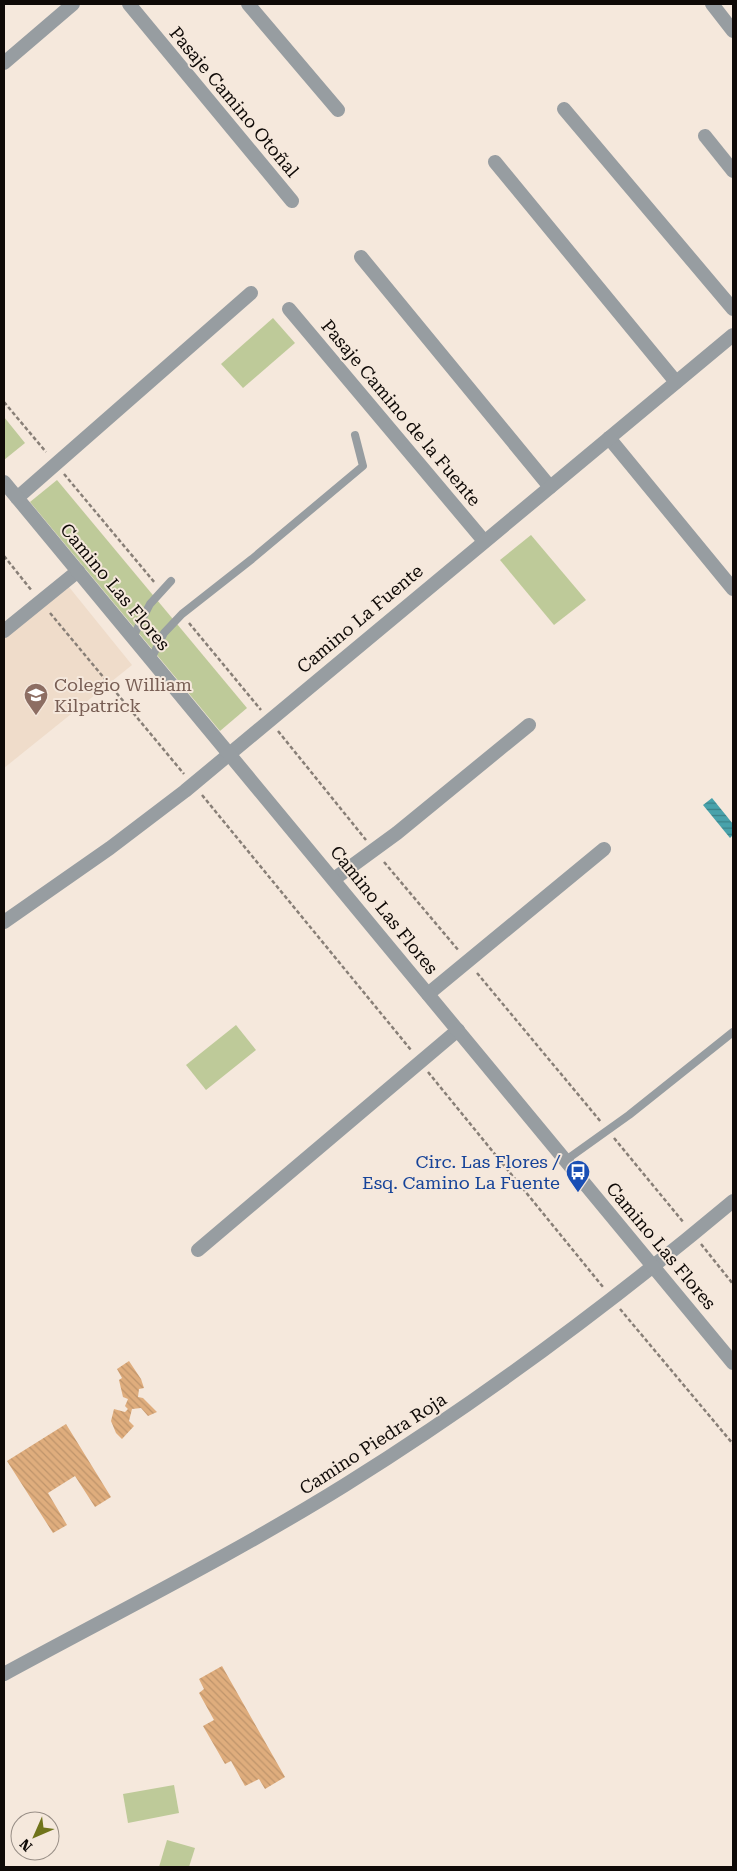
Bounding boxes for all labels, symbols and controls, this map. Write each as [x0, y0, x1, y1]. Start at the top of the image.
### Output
street label: Pasaje Camino Otoñal [165, 22, 304, 181]
street label: Pasaje Camino de la Fuente [317, 315, 486, 510]
street label: Camino Las Flores [56, 519, 175, 654]
street label: Camino La Fuente [293, 560, 427, 677]
place label: Colegio William Kilpatrick [54, 674, 192, 716]
school or university icon: Colegio William Kilpatrick [23, 682, 49, 716]
street label: Camino Las Flores [326, 841, 443, 978]
place label: Circ. Las Flores / Esq. Camino La Fuente [362, 1151, 560, 1193]
bus stop icon: Circ. Las Flores / Esq. Camino La Fuente [565, 1159, 591, 1193]
street label: Camino Las Flores [602, 1178, 721, 1313]
street label: Camino Piedra Roja [295, 1388, 450, 1499]
north arrow [10, 1811, 60, 1861]
text: N [16, 1836, 35, 1855]

